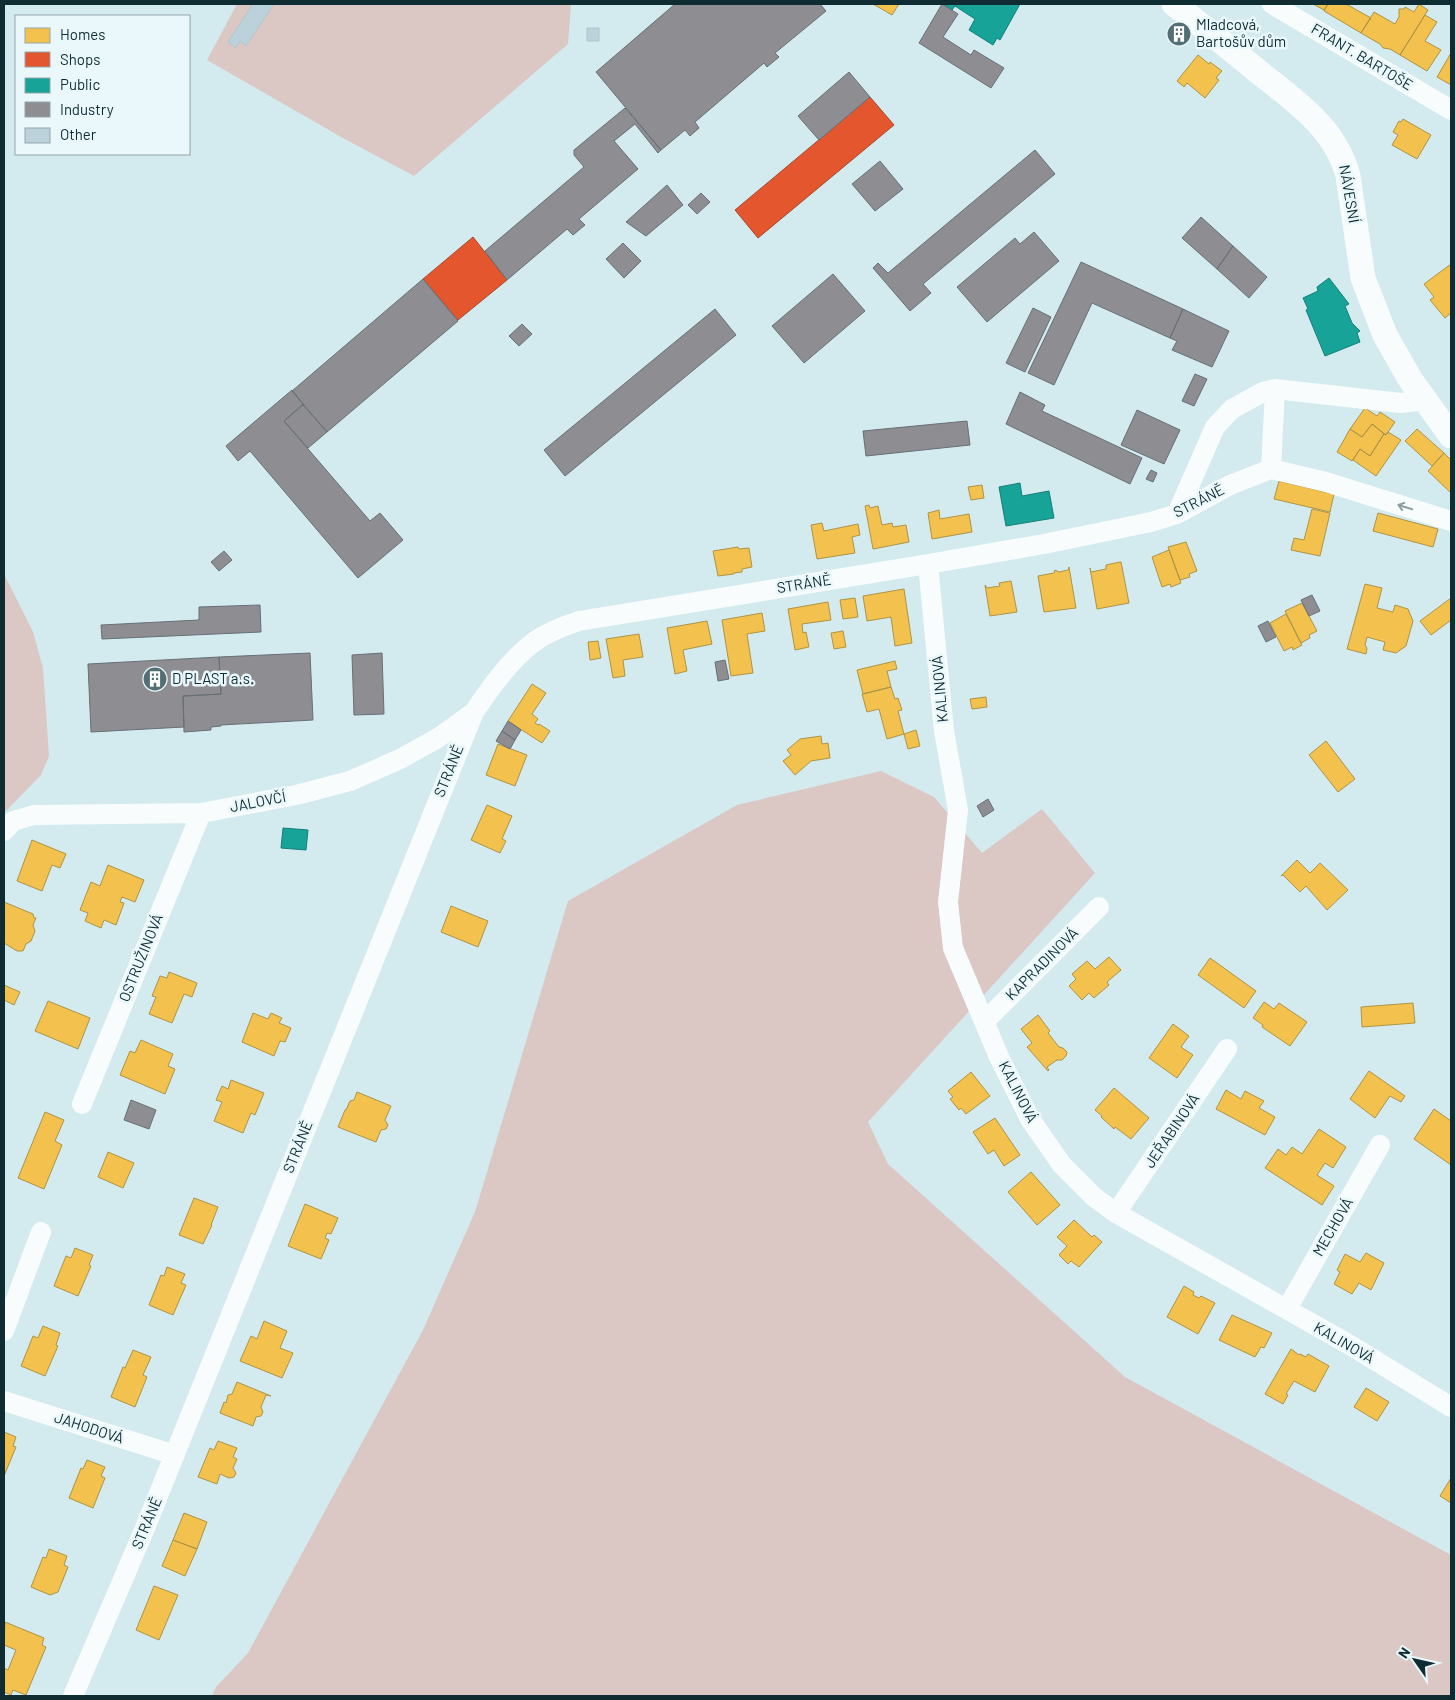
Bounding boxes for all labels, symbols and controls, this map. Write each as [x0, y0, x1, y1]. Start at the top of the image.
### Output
legend [15, 15, 190, 155]
place label: Mladcová, Bartošův dům [1196, 15, 1286, 50]
street label: FRANT. BARTOŠE [1309, 19, 1416, 93]
building icon: Mladcová, Bartošův dům [1166, 21, 1192, 47]
text: Homes [60, 25, 105, 43]
text: Shops [60, 50, 100, 68]
text: Public [60, 75, 100, 93]
text: Industry [60, 100, 114, 118]
text: Other [60, 125, 97, 143]
street label: NÁVESNÍ [1336, 163, 1364, 225]
street label: STRÁNĚ [1170, 480, 1227, 521]
one-way arrow [1397, 501, 1413, 511]
street label: STRÁNĚ [775, 570, 832, 596]
street label: KALINOVÁ [927, 655, 951, 723]
building icon: D PLAST a.s. [142, 666, 168, 692]
place label: D PLAST a.s. [172, 669, 254, 687]
street label: STRÁNĚ [429, 742, 467, 799]
street label: JALOVČÍ [228, 787, 288, 815]
street label: OSTRUŽINOVÁ [114, 911, 166, 1004]
street label: KAPRADINOVÁ [1001, 923, 1081, 1003]
street label: KALINOVÁ [996, 1058, 1042, 1125]
street label: JEŘABINOVÁ [1140, 1090, 1203, 1171]
street label: STRÁNĚ [278, 1118, 316, 1175]
street label: MECHOVÁ [1308, 1194, 1356, 1259]
street label: KALINOVÁ [1311, 1318, 1378, 1367]
street label: JAHODOVÁ [52, 1407, 126, 1447]
street label: STRÁNĚ [127, 1494, 165, 1551]
north arrow [1390, 1635, 1440, 1685]
text: N [1394, 1644, 1413, 1661]

